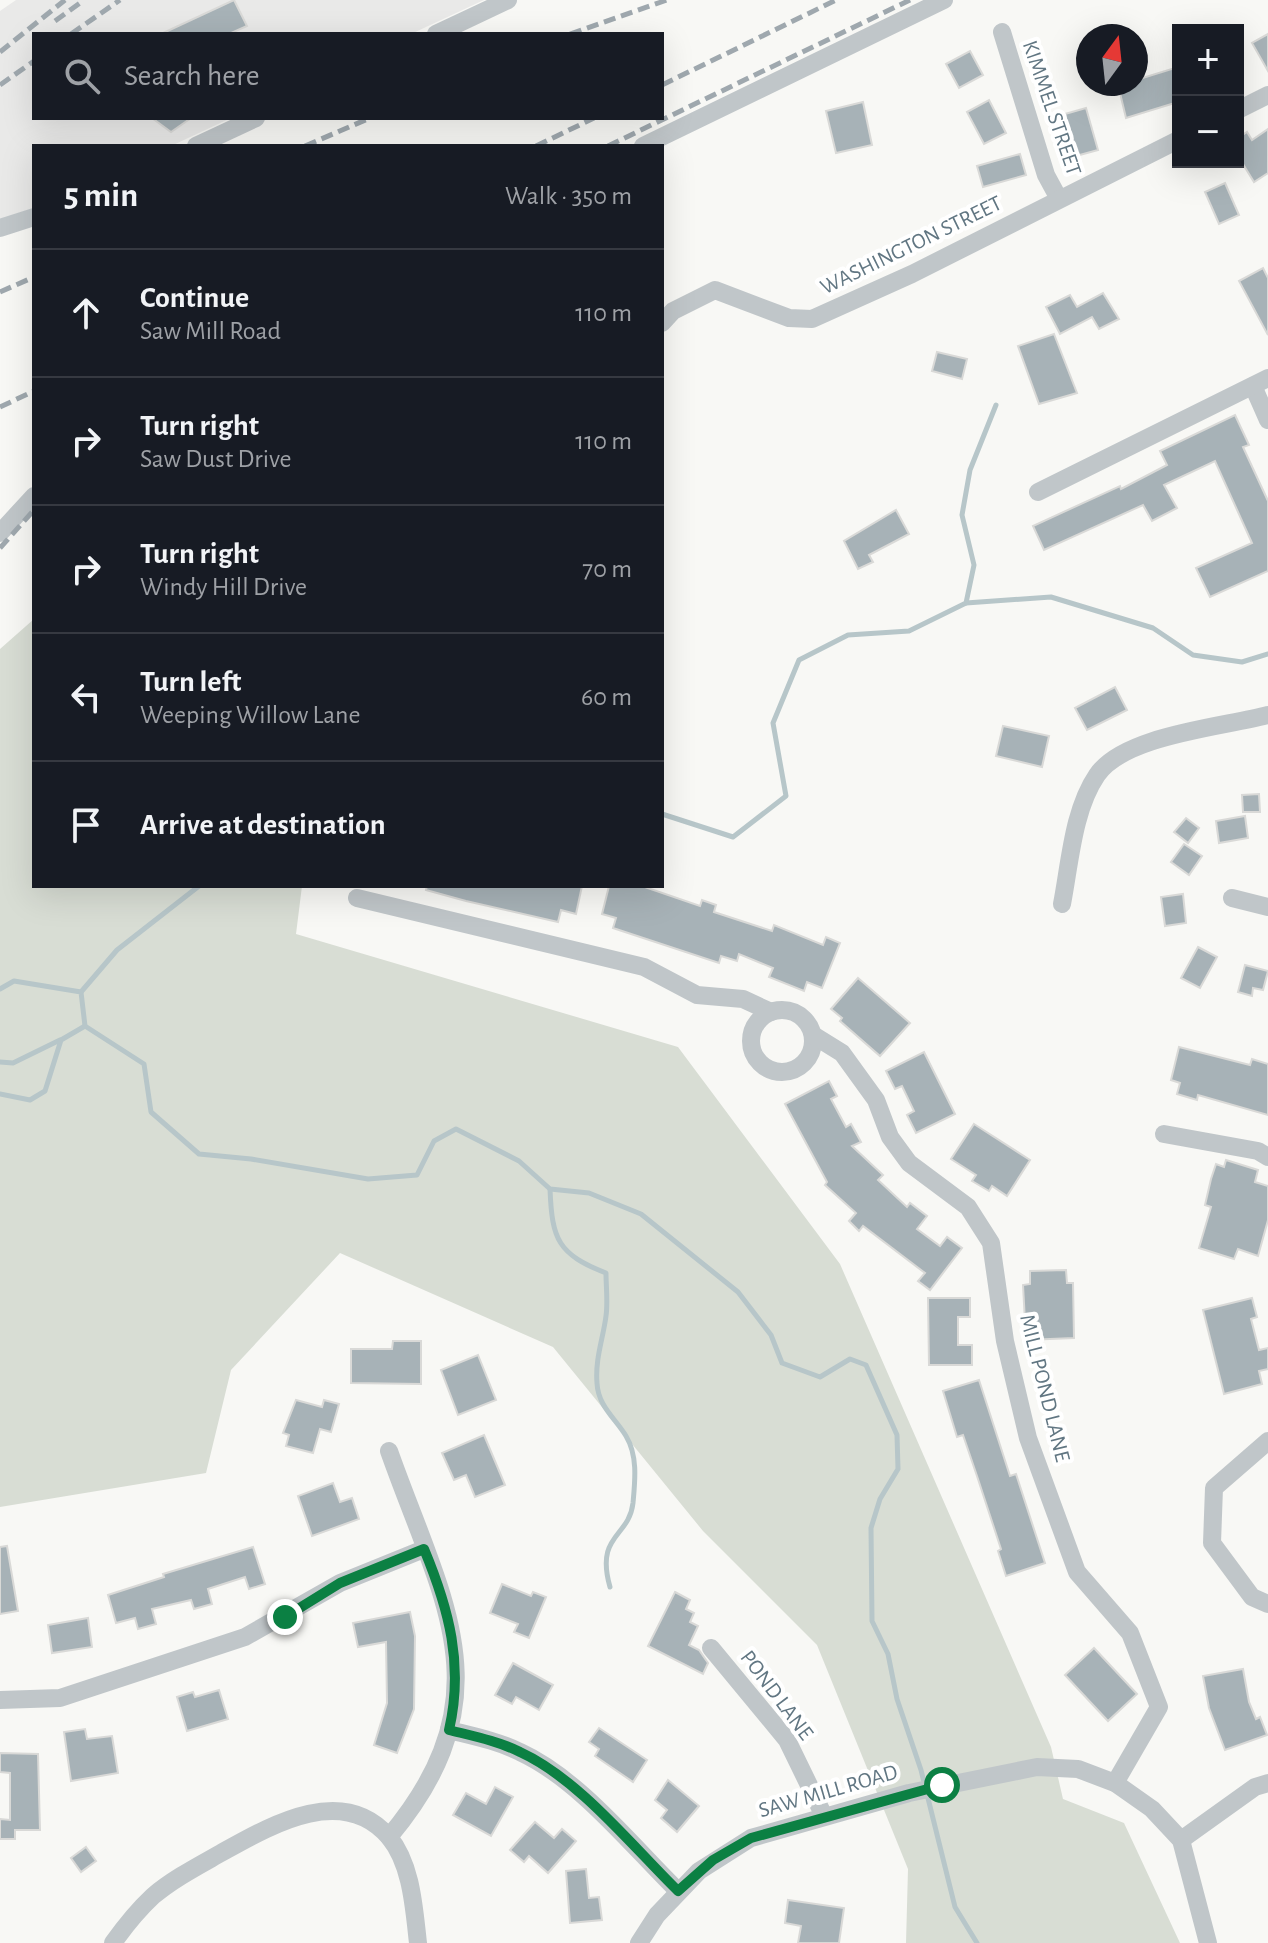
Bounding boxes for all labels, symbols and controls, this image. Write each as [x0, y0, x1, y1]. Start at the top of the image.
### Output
north arrow [1076, 24, 1148, 96]
map controls [1172, 24, 1244, 168]
button: + [1172, 24, 1244, 96]
search box [32, 32, 664, 120]
street label: KIMMEL STREET [1019, 38, 1085, 178]
icon: search [60, 54, 104, 98]
text: Search here [124, 61, 260, 91]
button: − [1172, 96, 1244, 168]
text: 5 min [64, 179, 138, 213]
text: Walk · 350 m [505, 183, 632, 209]
street label: WASHINGTON STREET [817, 191, 1005, 298]
text: Continue [140, 283, 249, 313]
icon: ahead [64, 291, 108, 335]
text: 110 m [575, 300, 632, 326]
text: Saw Mill Road [140, 318, 281, 344]
text: Turn right [140, 411, 259, 441]
icon: right [64, 419, 108, 463]
text: 110 m [575, 428, 632, 454]
text: Saw Dust Drive [140, 446, 292, 472]
text: Turn right [140, 539, 259, 569]
icon: right [64, 547, 108, 591]
text: 70 m [582, 556, 632, 582]
text: Windy Hill Drive [140, 574, 307, 600]
text: Turn left [140, 667, 241, 697]
icon: left [64, 675, 108, 719]
text: 60 m [581, 684, 632, 710]
text: Weeping Willow Lane [140, 702, 360, 728]
icon: arrive [64, 803, 108, 847]
text: Arrive at destination [140, 810, 386, 840]
street label: MILL POND LANE [1016, 1312, 1074, 1464]
route end [267, 1599, 303, 1635]
street label: POND LANE [736, 1646, 818, 1744]
street label: SAW MILL ROAD [756, 1761, 900, 1821]
route start [924, 1767, 960, 1803]

